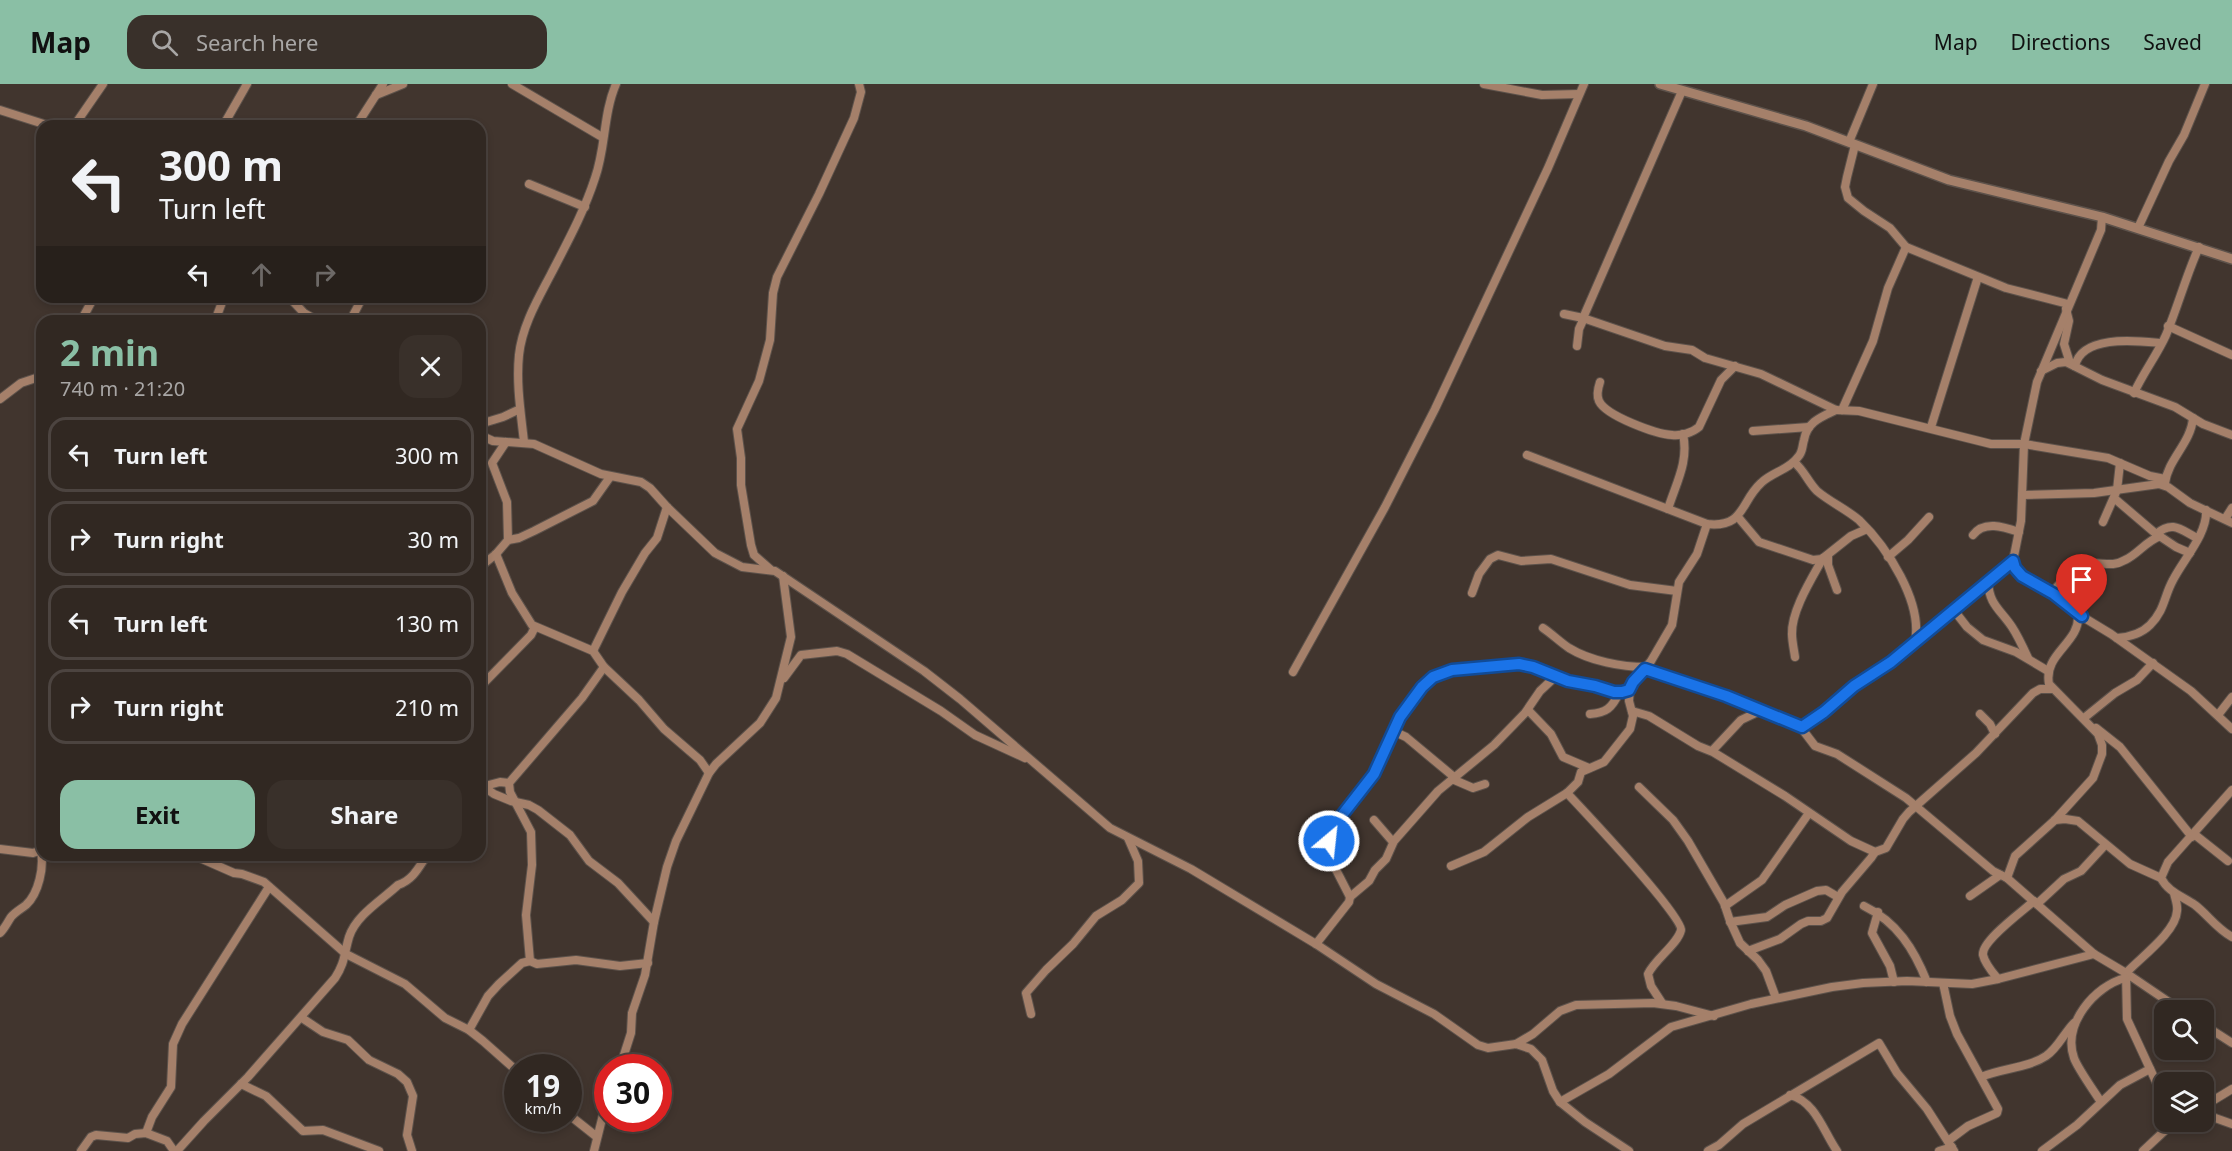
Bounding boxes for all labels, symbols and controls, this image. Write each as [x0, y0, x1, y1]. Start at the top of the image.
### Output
search box [127, 15, 547, 69]
text: Map [30, 23, 91, 61]
icon: search [148, 26, 181, 59]
text: Search here [196, 27, 318, 57]
text: Map [1934, 28, 1978, 56]
text: Directions [2011, 28, 2110, 56]
text: Saved [2143, 28, 2202, 56]
text: 300 m [159, 136, 283, 193]
icon: left [60, 144, 138, 222]
text: Turn left [159, 190, 265, 227]
icon: left [182, 258, 215, 291]
icon: ahead [245, 258, 278, 291]
icon: right [308, 258, 341, 291]
text: 2 min [60, 328, 159, 377]
button: close [399, 335, 462, 398]
text: 740 m · 21:20 [60, 375, 185, 402]
icon: left [63, 438, 96, 471]
text: Turn left [114, 440, 208, 470]
text: 300 m [395, 440, 459, 470]
icon: right [63, 522, 96, 555]
text: Turn right [114, 524, 224, 554]
text: 30 m [408, 524, 459, 554]
pin [2056, 554, 2107, 616]
icon: arrive [2065, 563, 2098, 596]
icon: left [63, 606, 96, 639]
text: Turn left [114, 608, 208, 638]
text: 130 m [395, 608, 459, 638]
icon: right [63, 690, 96, 723]
text: Turn right [114, 692, 224, 722]
text: 210 m [395, 692, 459, 722]
button: Exit [60, 780, 255, 849]
button: Share [267, 780, 462, 849]
position arrow [1297, 809, 1361, 873]
map controls [2154, 1000, 2214, 1132]
button: search [2154, 1000, 2214, 1060]
speed limit sign: 30 [594, 1054, 672, 1132]
text: 19 [526, 1065, 560, 1106]
button: layers [2154, 1072, 2214, 1132]
text: km/h [525, 1098, 561, 1118]

